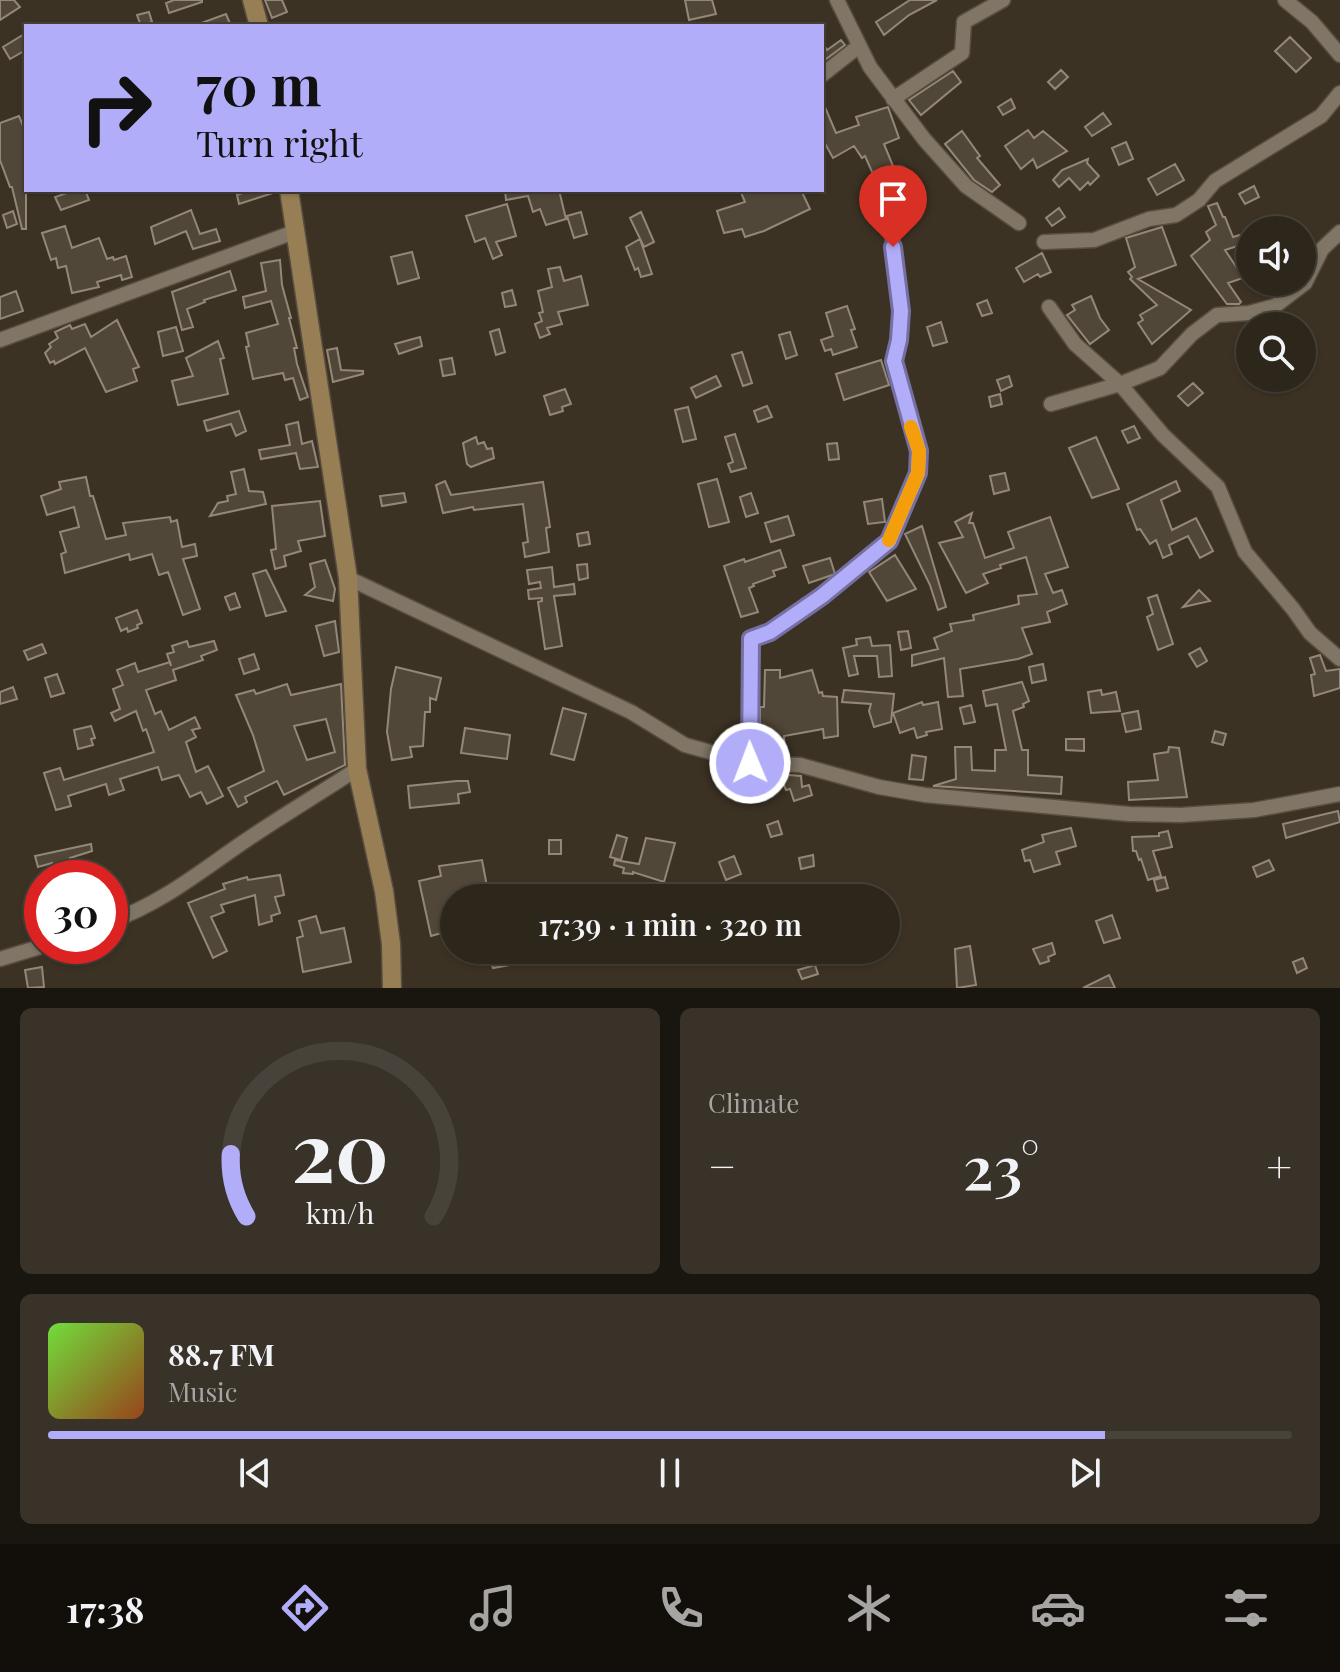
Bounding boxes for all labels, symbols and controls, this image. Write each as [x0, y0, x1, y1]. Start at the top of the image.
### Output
text: 70 m [196, 46, 321, 121]
icon: right [64, 56, 168, 160]
text: Turn right [196, 118, 363, 166]
pin [859, 165, 927, 247]
icon: arrive [871, 177, 915, 221]
map controls [1236, 216, 1316, 392]
button: sound [1236, 216, 1316, 296]
button: search [1236, 312, 1316, 392]
position arrow [708, 721, 792, 805]
speed limit sign: 30 [24, 860, 128, 964]
text: 17:39 · 1 min · 320 m [538, 904, 802, 944]
text: Climate [708, 1085, 799, 1120]
text: 20 [291, 1093, 389, 1204]
text: 23° [963, 1125, 1040, 1205]
text: − [708, 1135, 736, 1194]
text: + [1266, 1135, 1292, 1194]
text: km/h [306, 1193, 374, 1231]
text: 88.7 FM [168, 1334, 275, 1374]
text: Music [168, 1374, 237, 1409]
icon: previous [233, 1451, 277, 1495]
icon: pause [648, 1451, 692, 1495]
icon: next [1063, 1451, 1107, 1495]
icon: directions [277, 1580, 333, 1636]
icon: music [465, 1580, 521, 1636]
icon: phone [653, 1580, 709, 1636]
icon: climate [841, 1580, 897, 1636]
icon: car [1030, 1580, 1086, 1636]
icon: filters [1218, 1580, 1274, 1636]
text: 17:38 [66, 1584, 144, 1632]

